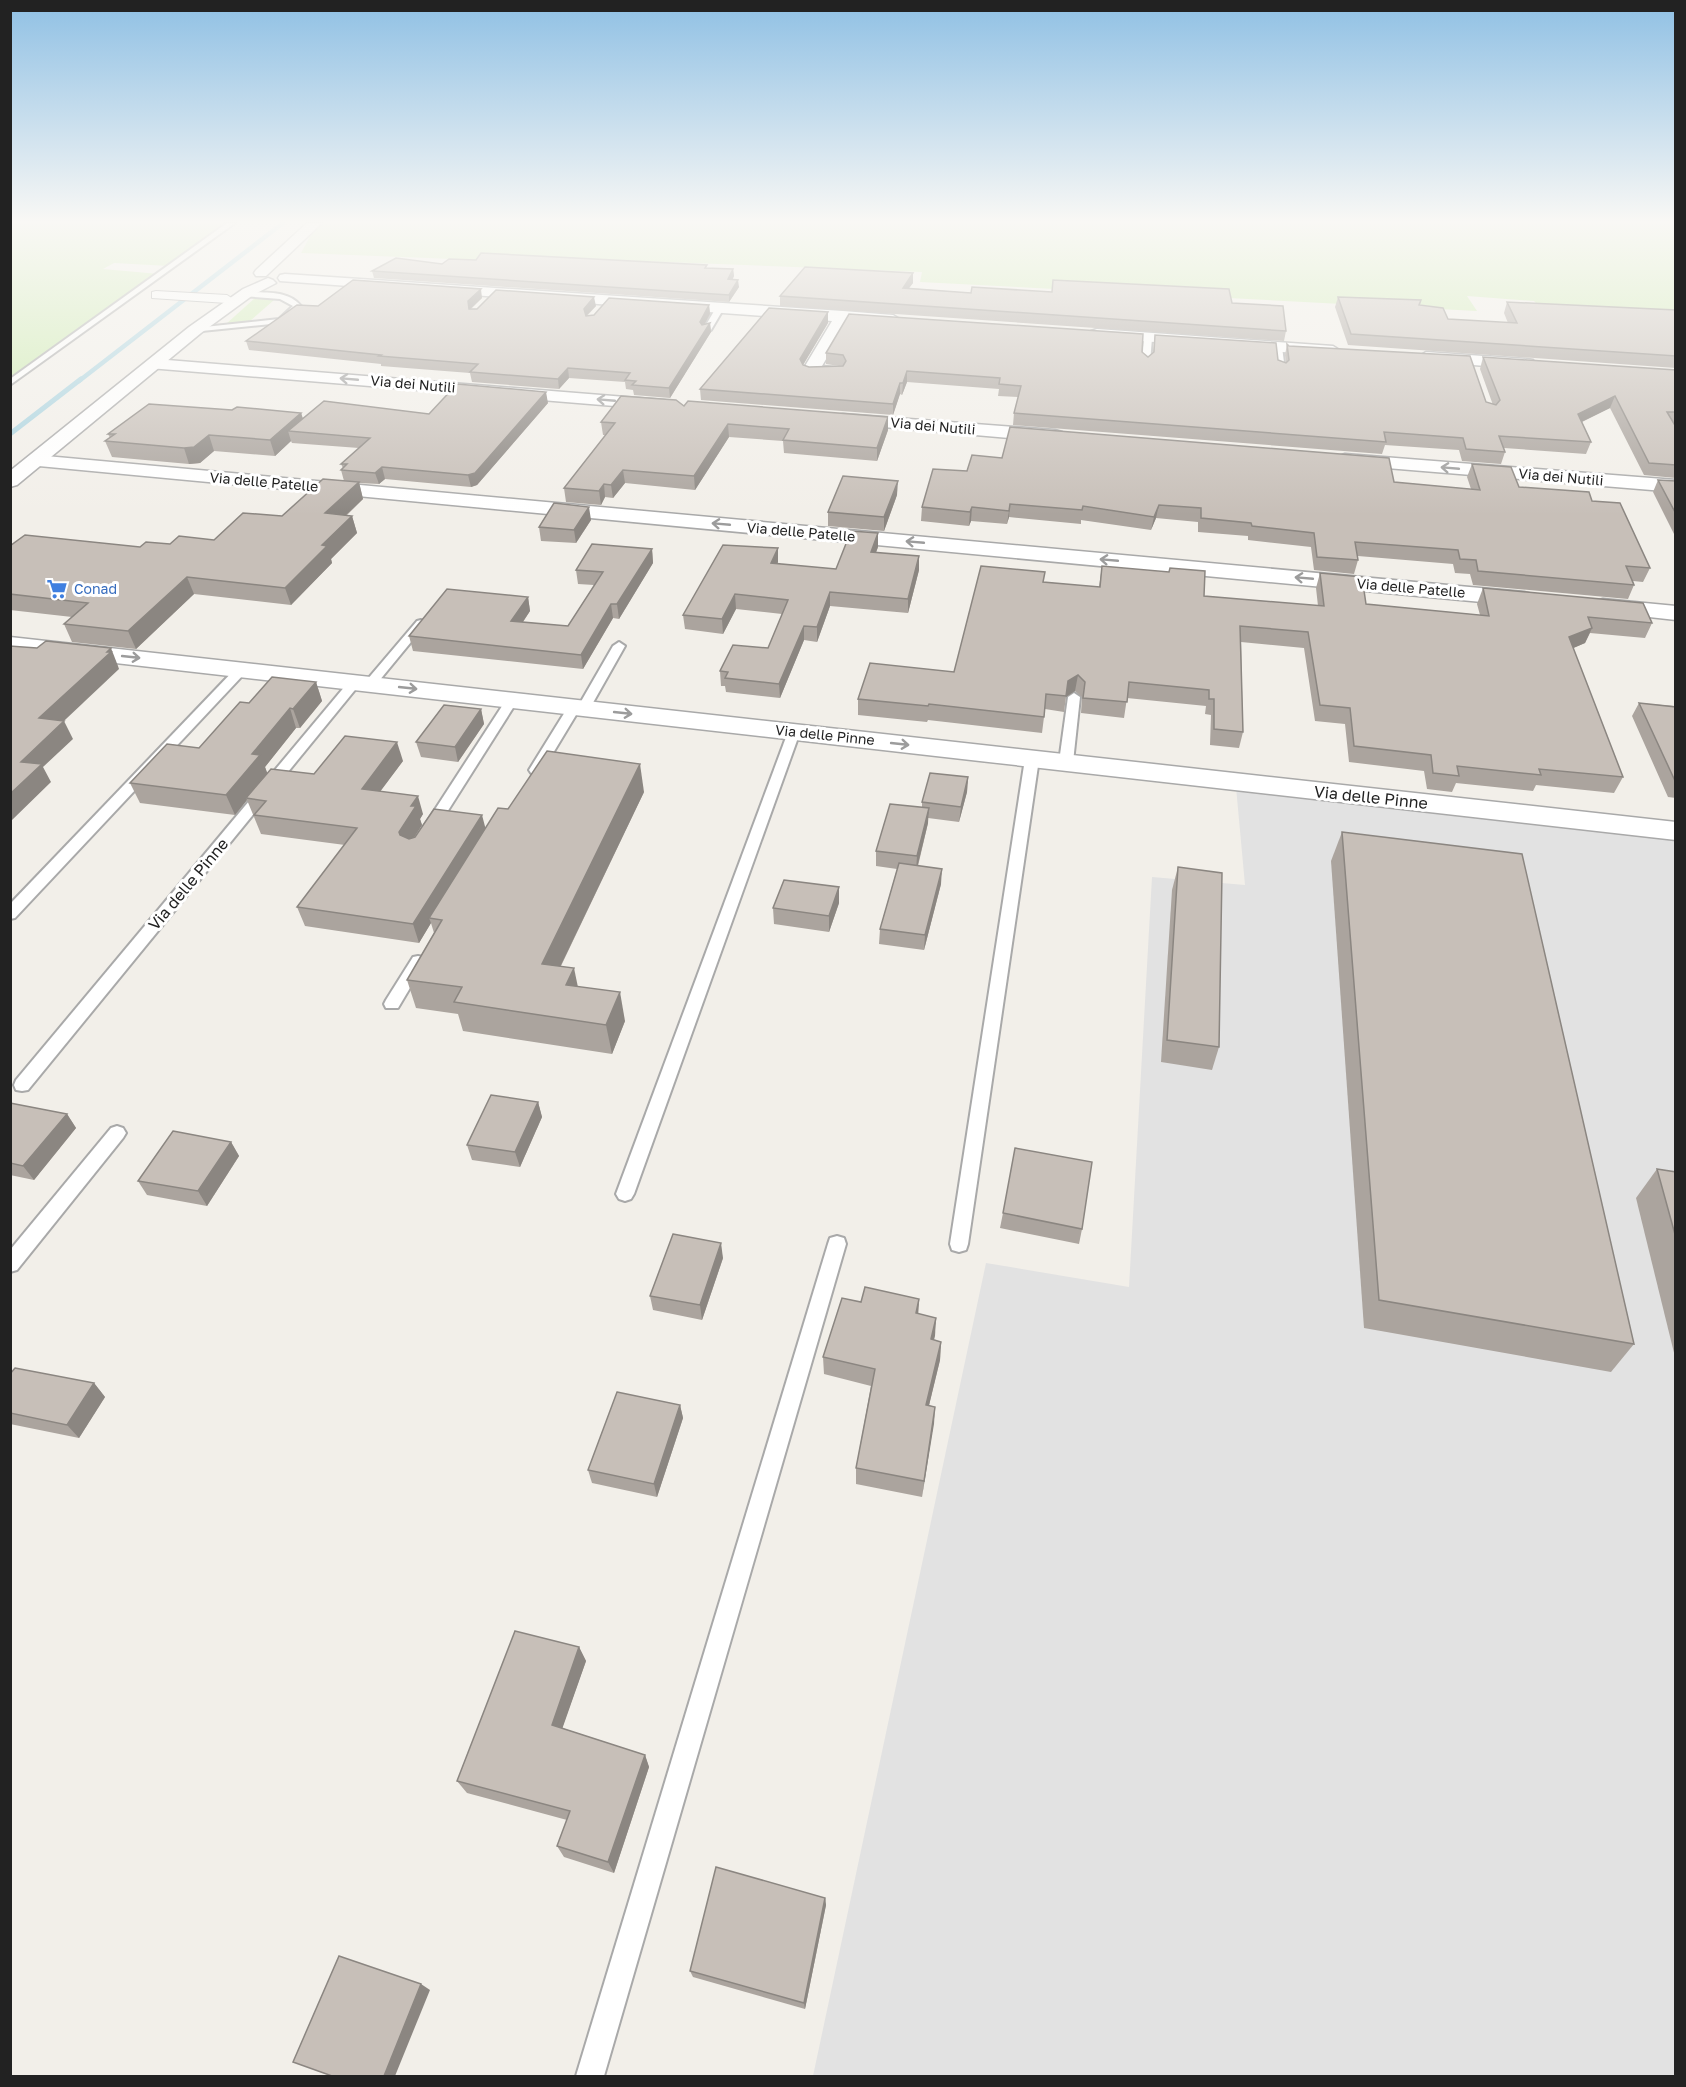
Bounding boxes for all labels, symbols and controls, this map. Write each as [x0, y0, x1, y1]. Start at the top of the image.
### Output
street label: Via dei Nutili [370, 371, 456, 396]
one-way arrow [340, 373, 360, 384]
one-way arrow [597, 394, 617, 405]
street label: Via dei Nutili [890, 413, 976, 438]
one-way arrow [1440, 462, 1460, 473]
street label: Via dei Nutili [1518, 464, 1604, 489]
street label: Via delle Patelle [209, 468, 319, 495]
one-way arrow [712, 518, 732, 529]
street label: Via delle Patelle [746, 518, 856, 545]
one-way arrow [906, 536, 926, 547]
one-way arrow [1100, 554, 1120, 565]
one-way arrow [1294, 572, 1314, 583]
street label: Via delle Patelle [1356, 574, 1466, 601]
supermarket icon: Conad [45, 577, 69, 601]
place label: Conad [74, 580, 117, 597]
one-way arrow [121, 652, 141, 663]
one-way arrow [398, 683, 418, 694]
one-way arrow [613, 707, 633, 718]
street label: Via delle Pinne [774, 721, 876, 748]
one-way arrow [890, 739, 910, 750]
street label: Via delle Pinne [1313, 781, 1429, 813]
street label: Via delle Pinne [144, 834, 232, 934]

